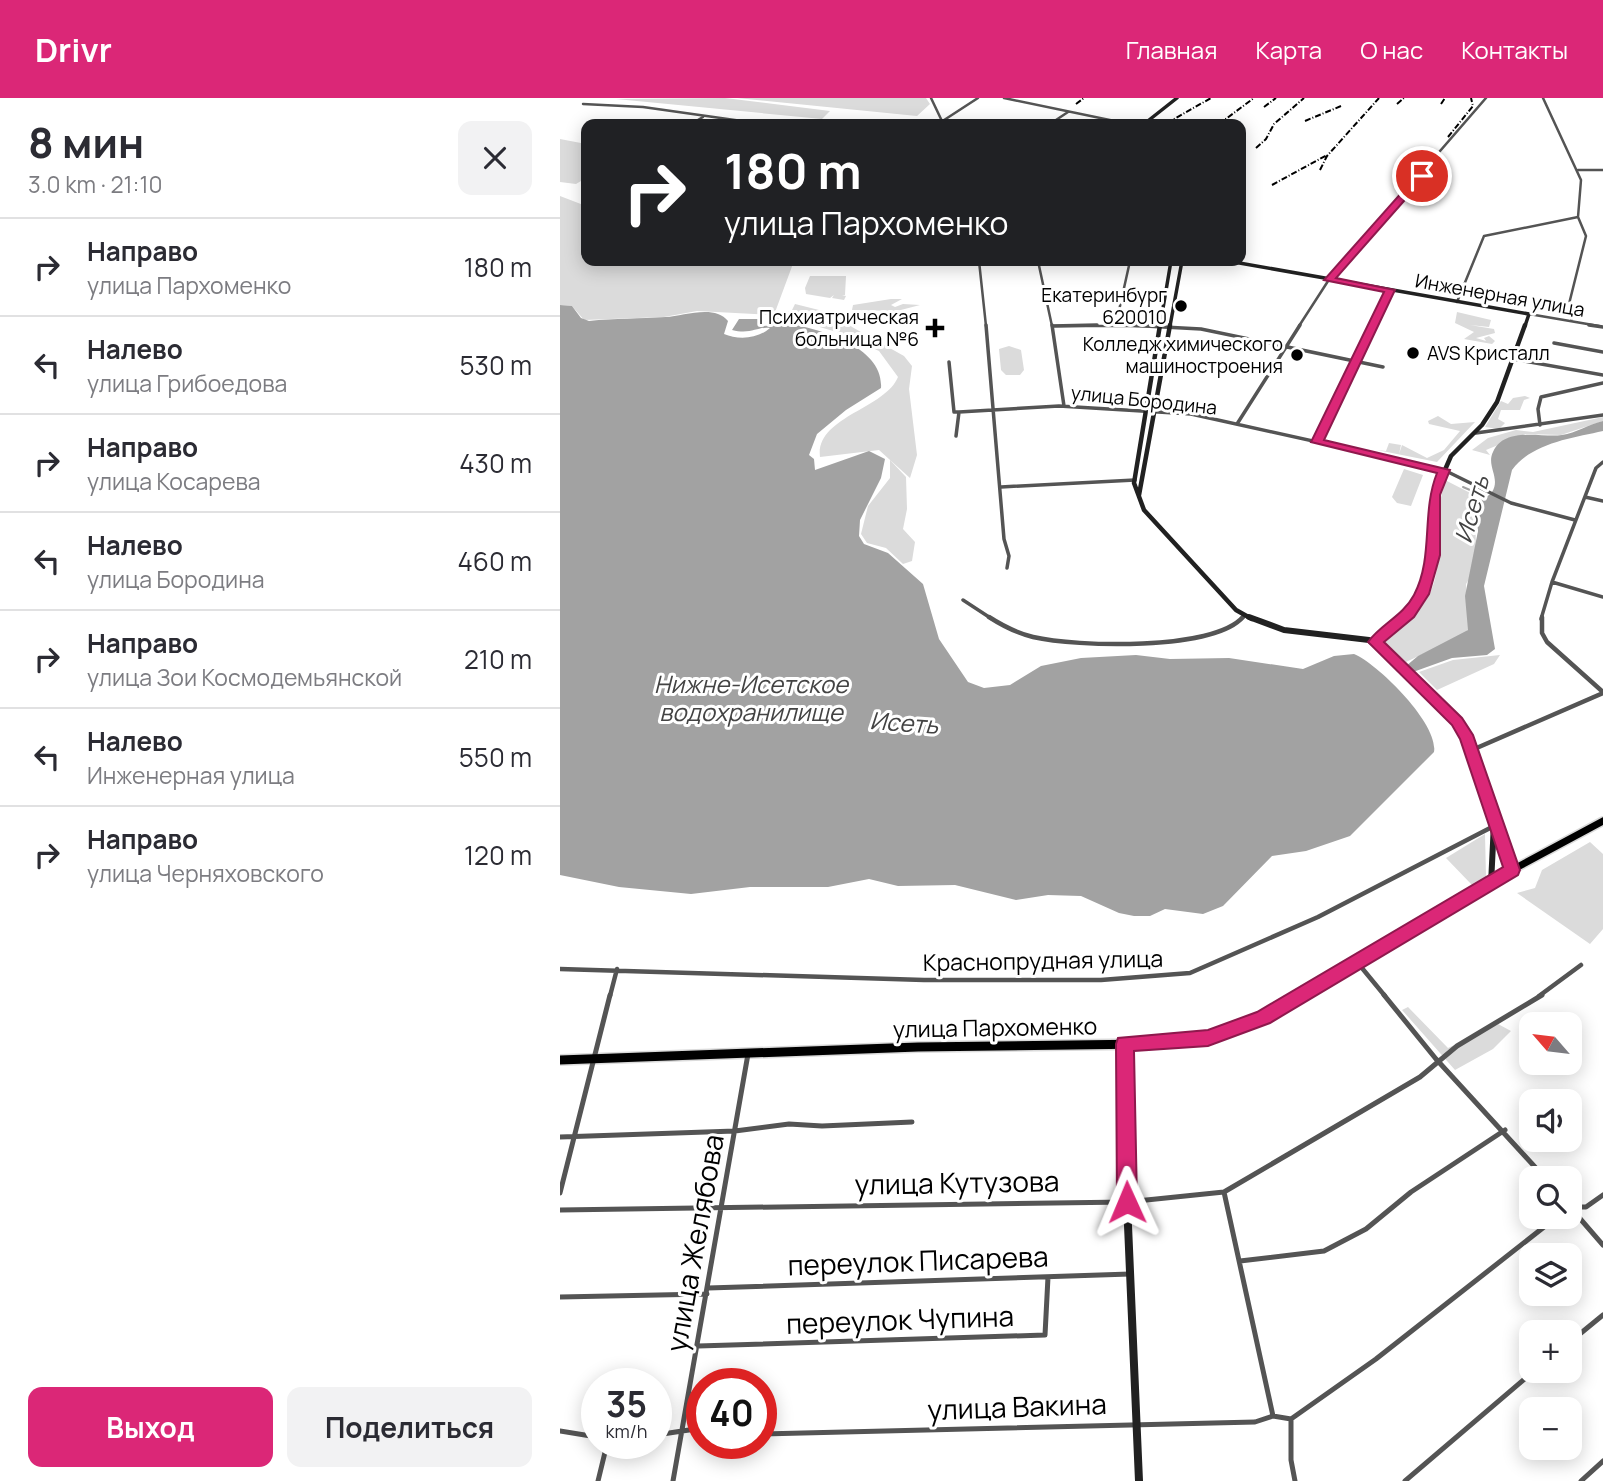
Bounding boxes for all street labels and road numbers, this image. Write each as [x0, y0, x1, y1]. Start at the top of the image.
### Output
street label: Инженерная улица [1413, 267, 1587, 323]
street label: улица Бородина [1070, 379, 1218, 421]
street label: Краснопрудная улица [923, 942, 1163, 978]
street label: улица Пархоменко [893, 1009, 1097, 1045]
street label: улица Желябова [656, 1131, 732, 1355]
street label: улица Кутузова [854, 1161, 1060, 1203]
street label: переулок Писарева [787, 1236, 1049, 1284]
street label: переулок Чупина [785, 1296, 1015, 1342]
street label: улица Вакина [927, 1384, 1107, 1428]

